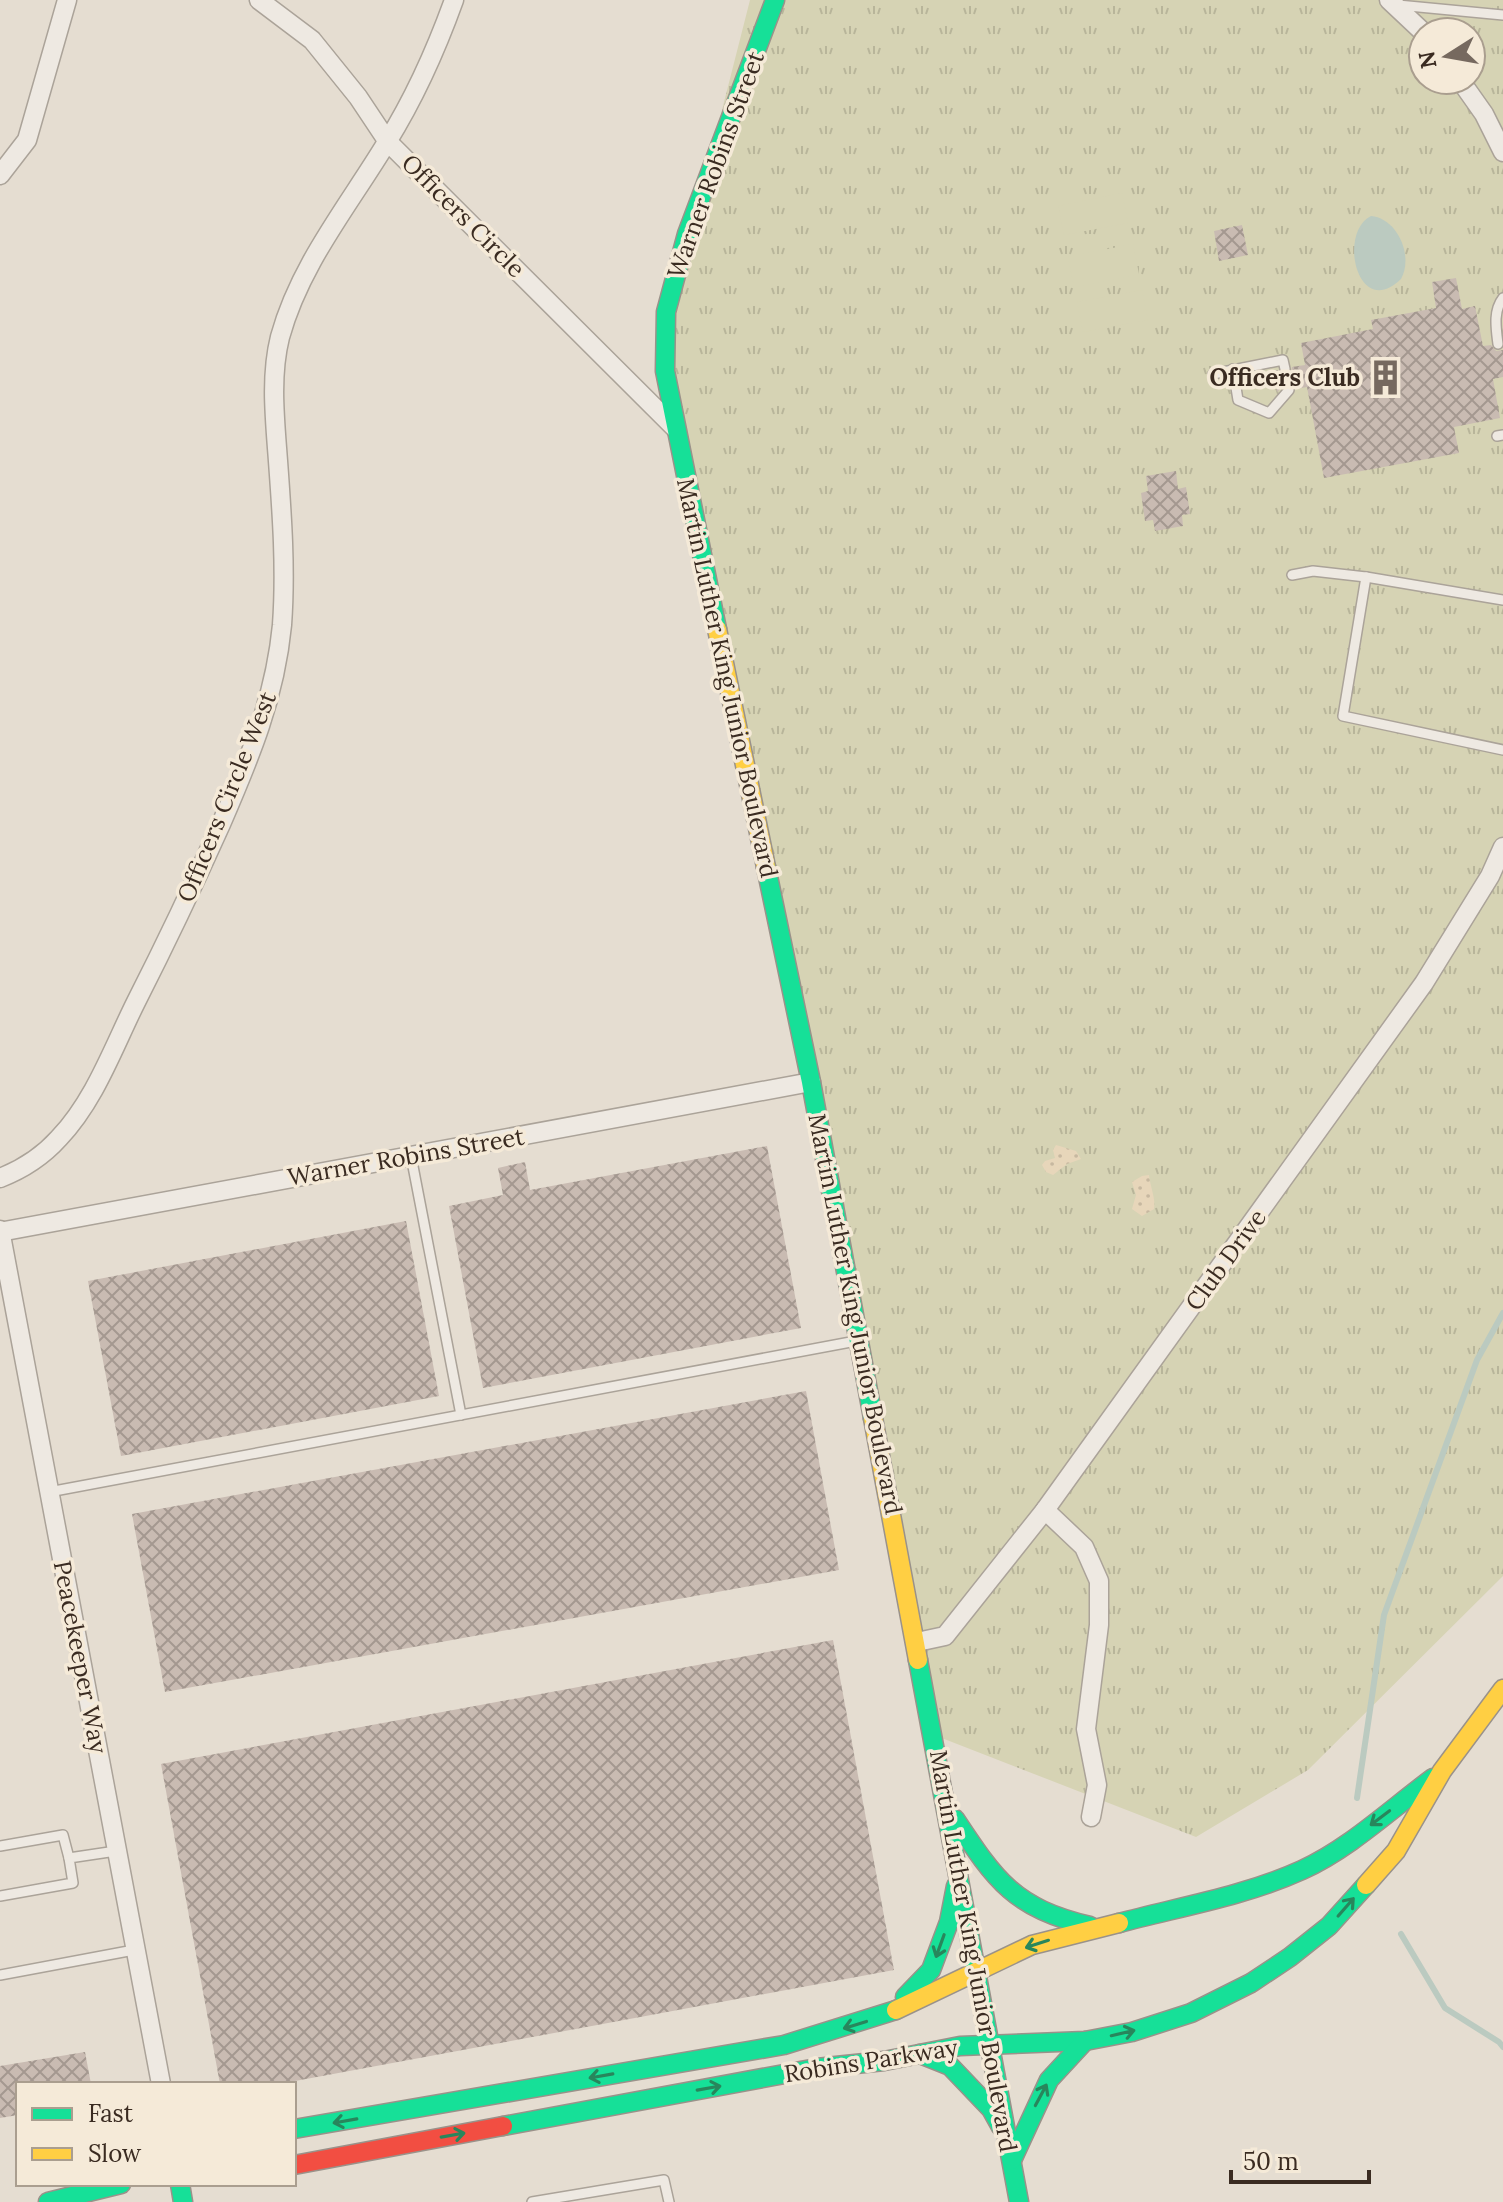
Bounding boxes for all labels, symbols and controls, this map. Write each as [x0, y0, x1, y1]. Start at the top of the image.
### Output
north arrow [1407, 16, 1487, 96]
street label: Warner Robins Street [660, 46, 771, 283]
text: N [1412, 49, 1443, 71]
street label: Officers Circle [395, 147, 532, 284]
building icon: Officers Club [1367, 359, 1405, 397]
place label: Officers Club [1209, 362, 1360, 393]
street label: Martin Luther King Junior Boulevard [670, 475, 785, 880]
street label: Officers Circle West [170, 686, 283, 907]
street label: Martin Luther King Junior Boulevard [801, 1111, 910, 1517]
street label: Warner Robins Street [285, 1120, 527, 1193]
street label: Club Drive [1178, 1203, 1273, 1317]
street label: Peacekeeper Way [47, 1558, 114, 1756]
street label: Martin Luther King Junior Boulevard [923, 1747, 1024, 2154]
one-way arrow [1370, 1810, 1391, 1827]
one-way arrow [1337, 1898, 1355, 1918]
one-way arrow [932, 1934, 946, 1958]
one-way arrow [1025, 1938, 1050, 1952]
one-way arrow [843, 2018, 868, 2033]
one-way arrow [1110, 2025, 1136, 2040]
street label: Robins Parkway [782, 2031, 960, 2090]
one-way arrow [589, 2070, 614, 2085]
one-way arrow [696, 2080, 721, 2095]
legend [16, 2082, 296, 2186]
one-way arrow [1033, 2084, 1049, 2108]
text: Fast [88, 2098, 134, 2129]
one-way arrow [332, 2114, 358, 2129]
one-way arrow [440, 2127, 465, 2142]
scale bar [1231, 2134, 1369, 2184]
text: Slow [88, 2138, 142, 2169]
text: 50 m [1243, 2146, 1299, 2177]

